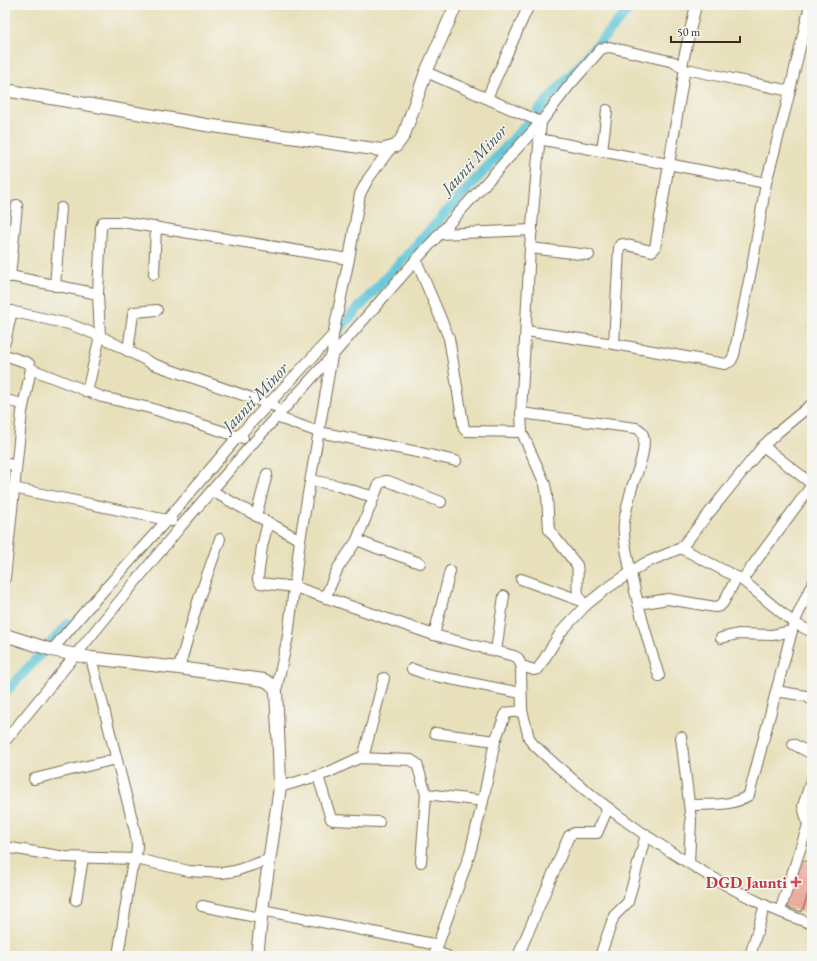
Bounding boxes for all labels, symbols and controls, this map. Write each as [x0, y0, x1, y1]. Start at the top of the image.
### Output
scale bar [671, 18, 740, 44]
text: 50 m [677, 24, 701, 40]
water label: Jaunti Minor [433, 118, 513, 201]
water label: Jaunti Minor [214, 356, 294, 439]
place label: DGD Jaunti [706, 872, 787, 893]
marker: DGD Jaunti [790, 876, 802, 888]

